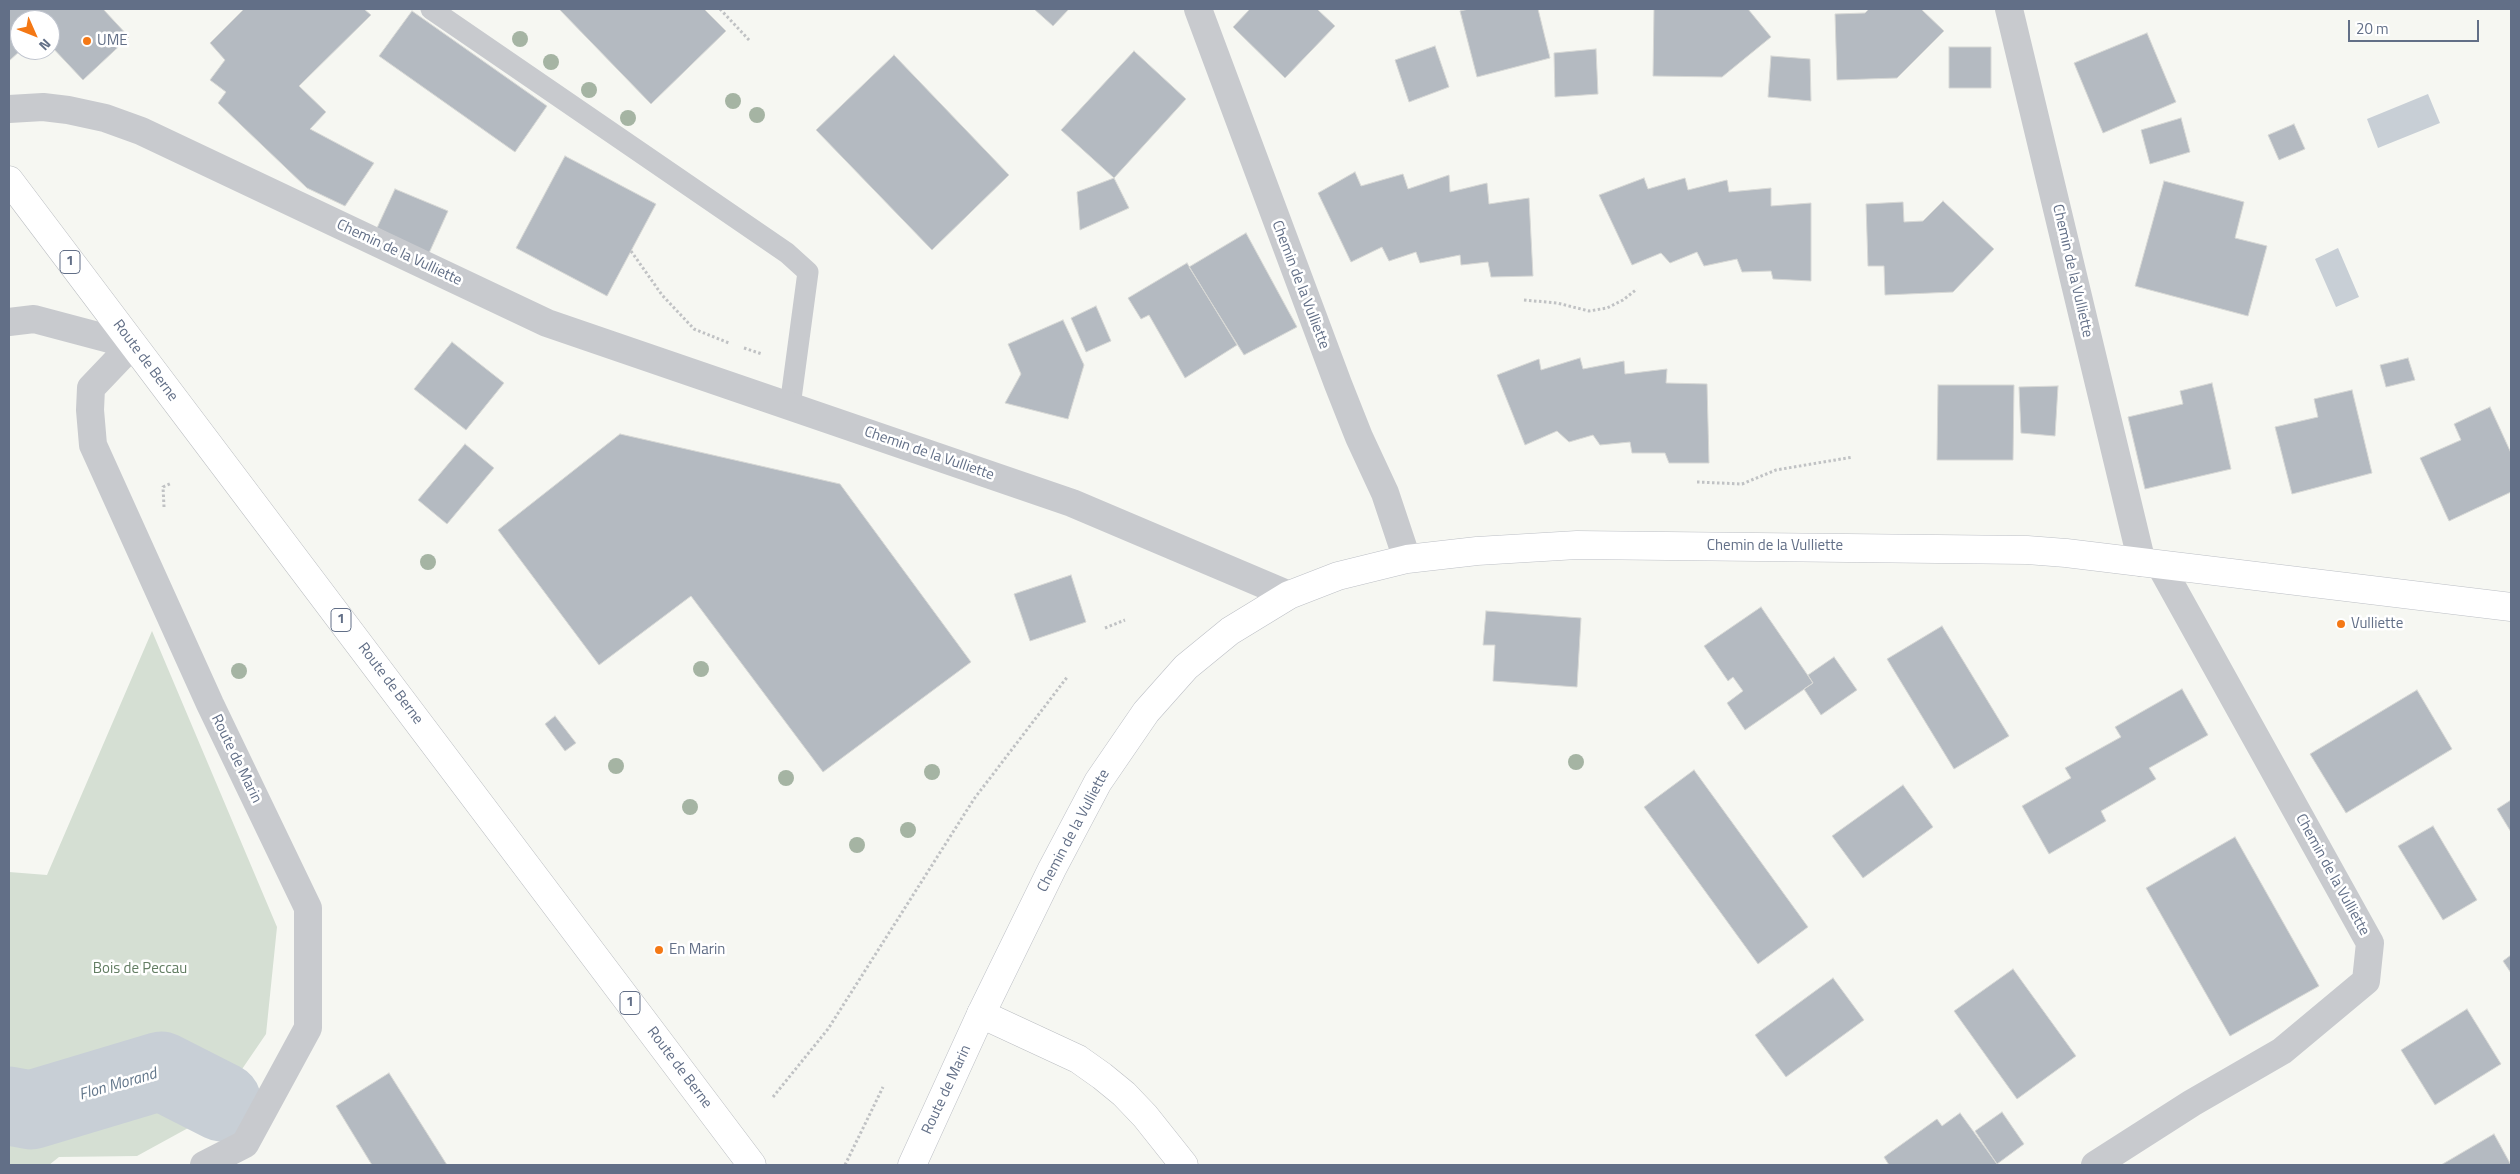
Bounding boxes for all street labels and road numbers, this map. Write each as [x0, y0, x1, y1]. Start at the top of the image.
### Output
street label: Chemin de la Vulliette [2048, 203, 2096, 339]
street label: Chemin de la Vulliette [333, 216, 465, 290]
street label: Chemin de la Vulliette [1267, 218, 1333, 352]
road number: 1 [60, 250, 80, 274]
street label: Route de Berne [108, 317, 182, 405]
street label: Chemin de la Vulliette [862, 423, 996, 485]
street label: Chemin de la Vulliette [1707, 537, 1843, 555]
road number: 1 [331, 608, 351, 632]
street label: Route de Berne [353, 640, 427, 728]
street label: Route de Marin [207, 712, 265, 806]
street label: Chemin de la Vulliette [1034, 767, 1114, 895]
street label: Chemin de la Vulliette [2291, 811, 2373, 939]
road number: 1 [620, 991, 640, 1014]
street label: Route de Berne [642, 1024, 716, 1112]
street label: Route de Marin [918, 1042, 976, 1138]

